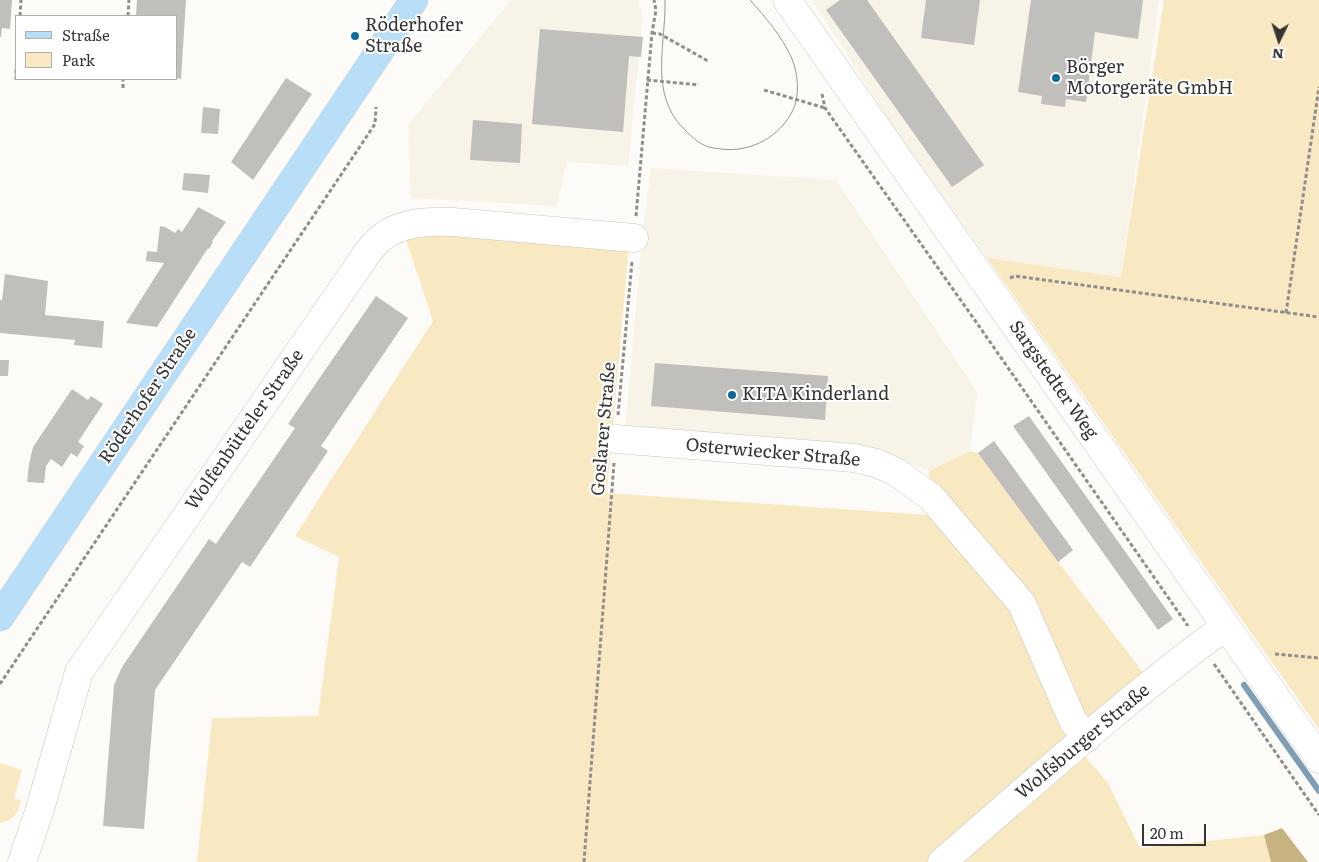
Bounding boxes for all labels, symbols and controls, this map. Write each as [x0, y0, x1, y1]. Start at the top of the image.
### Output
legend [15, 15, 178, 80]
place label: Röderhofer Straße [365, 15, 463, 58]
north arrow [1254, 15, 1304, 65]
text: Straße [62, 23, 110, 46]
marker: Röderhofer Straße [349, 30, 361, 42]
text: N [1271, 45, 1285, 65]
text: Park [62, 48, 95, 71]
place label: Börger Motorgeräte GmbH [1066, 57, 1233, 100]
marker: Börger Motorgeräte GmbH [1050, 72, 1062, 84]
street label: Sargstedter Weg [1004, 317, 1102, 443]
street label: Röderhofer Straße [95, 324, 201, 468]
street label: Wolfenbütteler Straße [181, 345, 309, 515]
street label: Goslarer Straße [587, 361, 621, 497]
place label: KITA Kinderland [742, 384, 889, 406]
marker: KITA Kinderland [726, 389, 738, 401]
street label: Osterwiecker Straße [685, 435, 861, 471]
street label: Wolfsburger Straße [1012, 680, 1154, 804]
scale bar [1144, 814, 1208, 846]
text: 20 m [1150, 821, 1184, 844]

